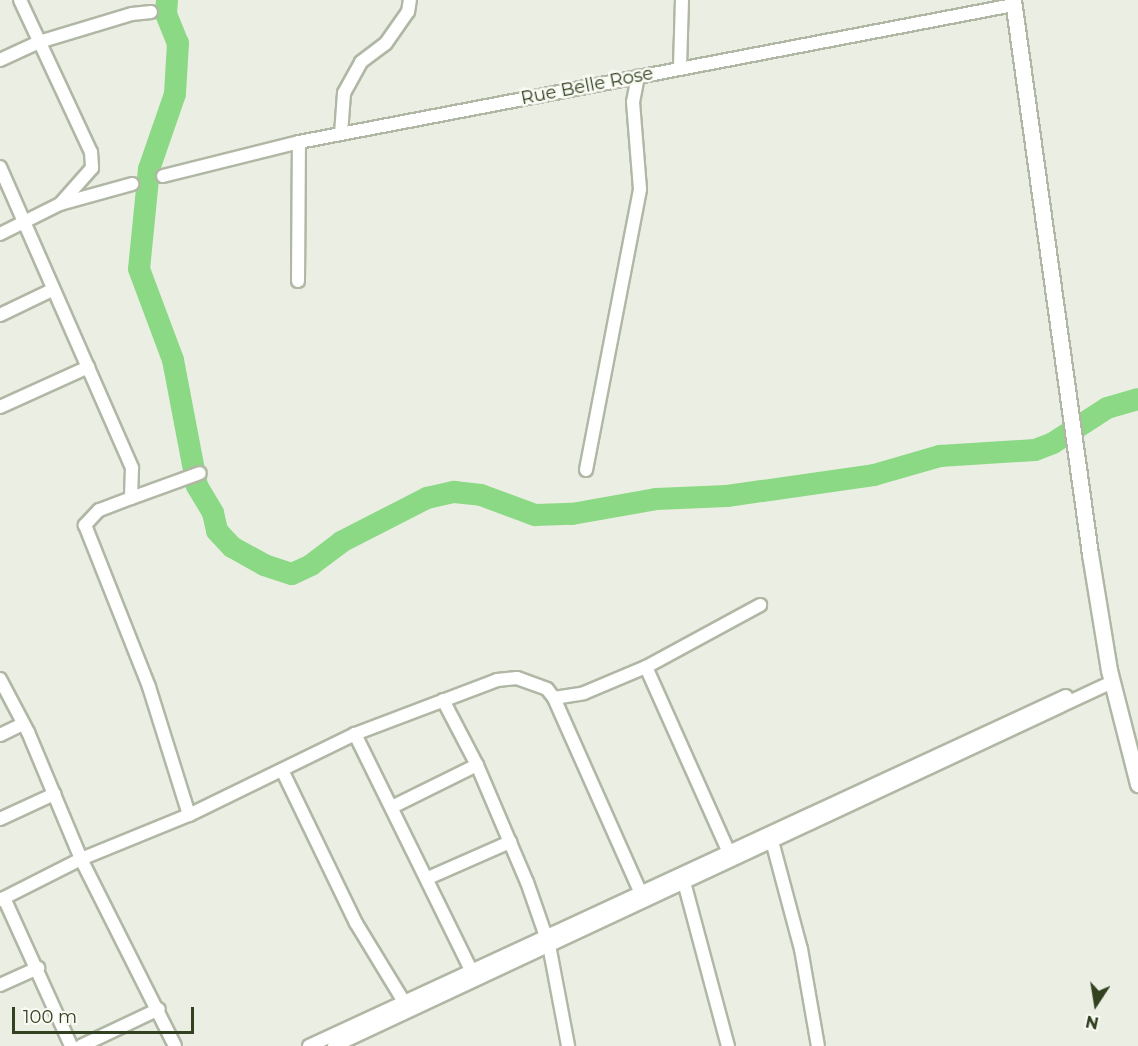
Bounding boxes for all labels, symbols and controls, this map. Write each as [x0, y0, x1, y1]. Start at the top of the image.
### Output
street label: Rue Belle Rose [519, 63, 655, 109]
north arrow [1066, 974, 1126, 1034]
scale bar [15, 995, 196, 1033]
text: 100 m [23, 1006, 77, 1028]
text: N [1084, 1011, 1100, 1033]

